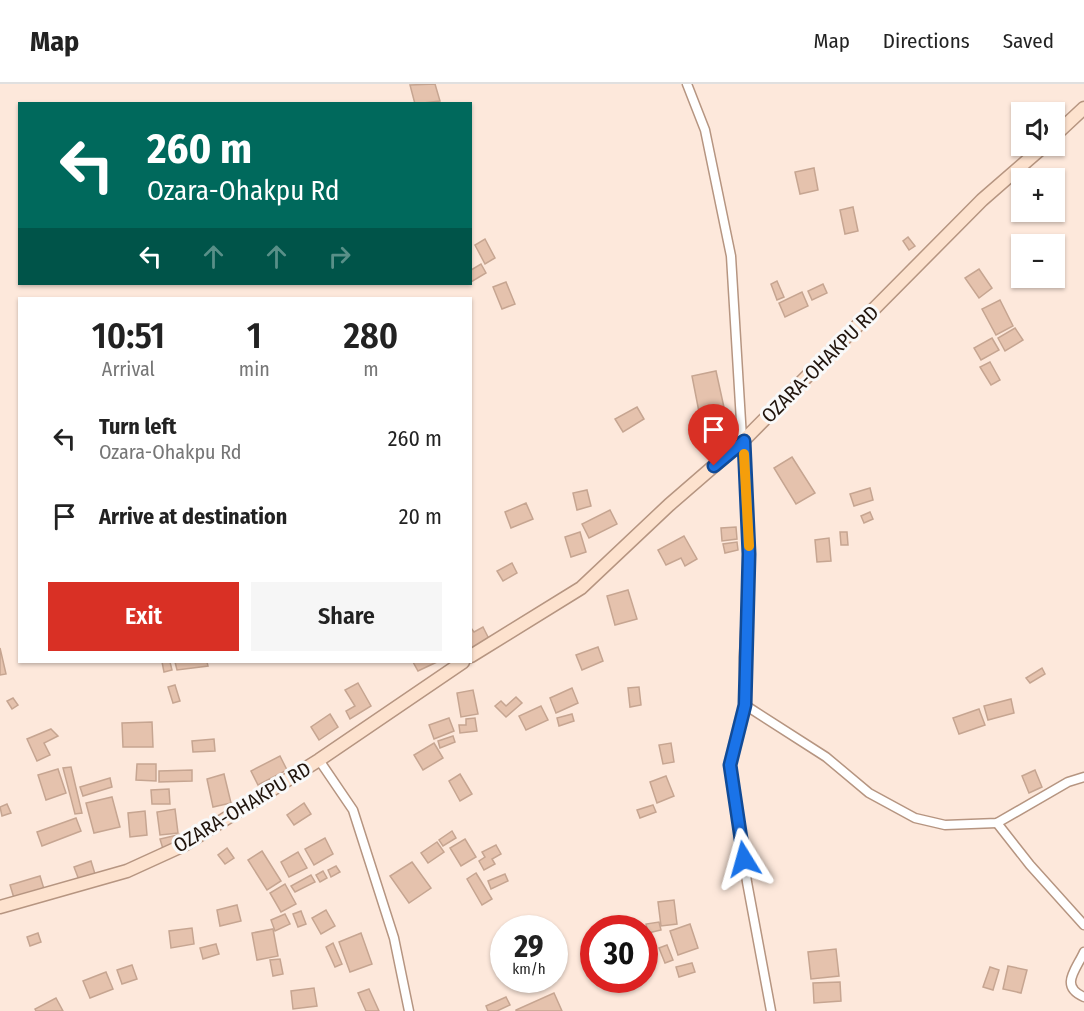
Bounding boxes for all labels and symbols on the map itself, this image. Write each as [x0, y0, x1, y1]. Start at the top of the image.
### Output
street label: OZARA-OHAKPU RD [756, 300, 884, 428]
pin [688, 404, 739, 466]
street label: OZARA-OHAKPU RD [169, 757, 315, 857]
position arrow [712, 827, 776, 891]
speed limit sign: 30 [580, 915, 658, 993]

